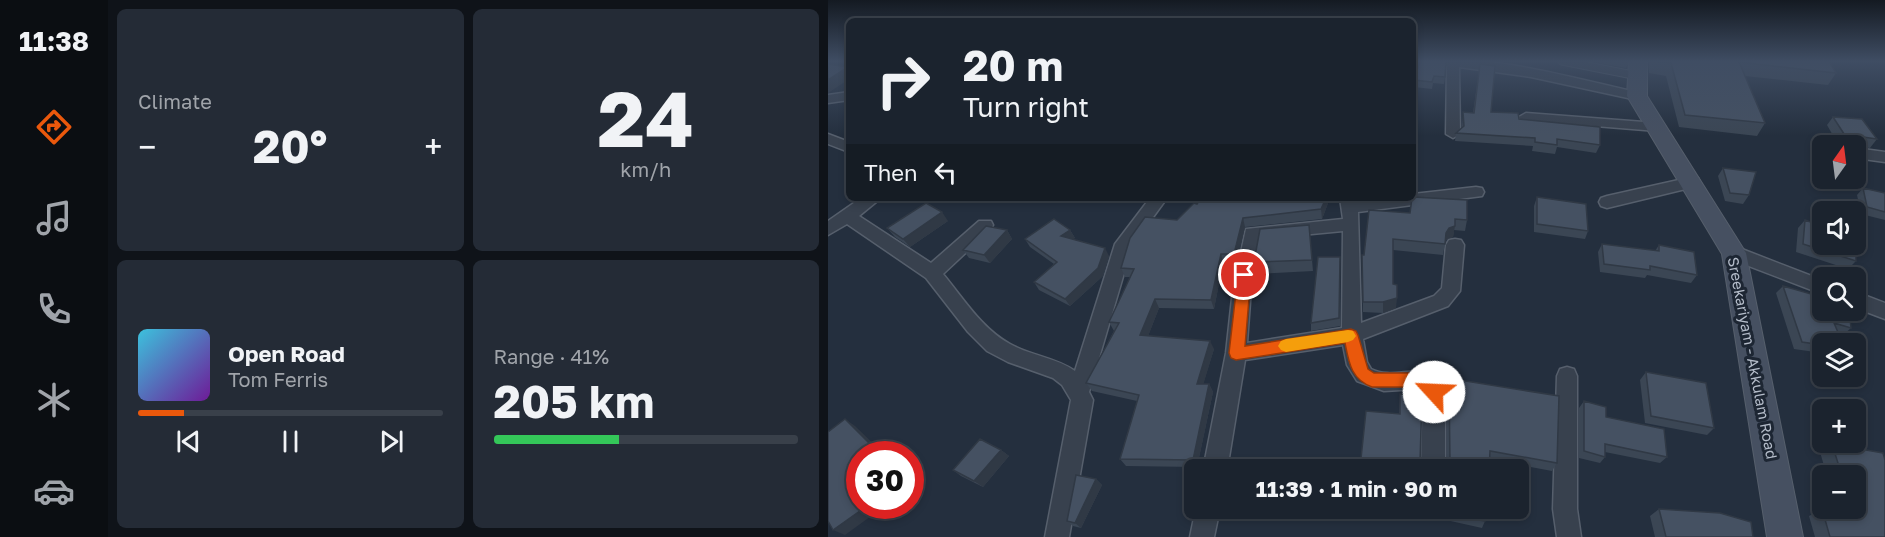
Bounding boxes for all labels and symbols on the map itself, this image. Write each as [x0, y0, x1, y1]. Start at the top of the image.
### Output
north arrow [1812, 135, 1866, 189]
pin [1218, 249, 1269, 300]
street label: Sreekariyam - Akkulam Road [1725, 255, 1781, 461]
position arrow [1402, 360, 1466, 424]
speed limit sign: 30 [846, 441, 924, 519]

